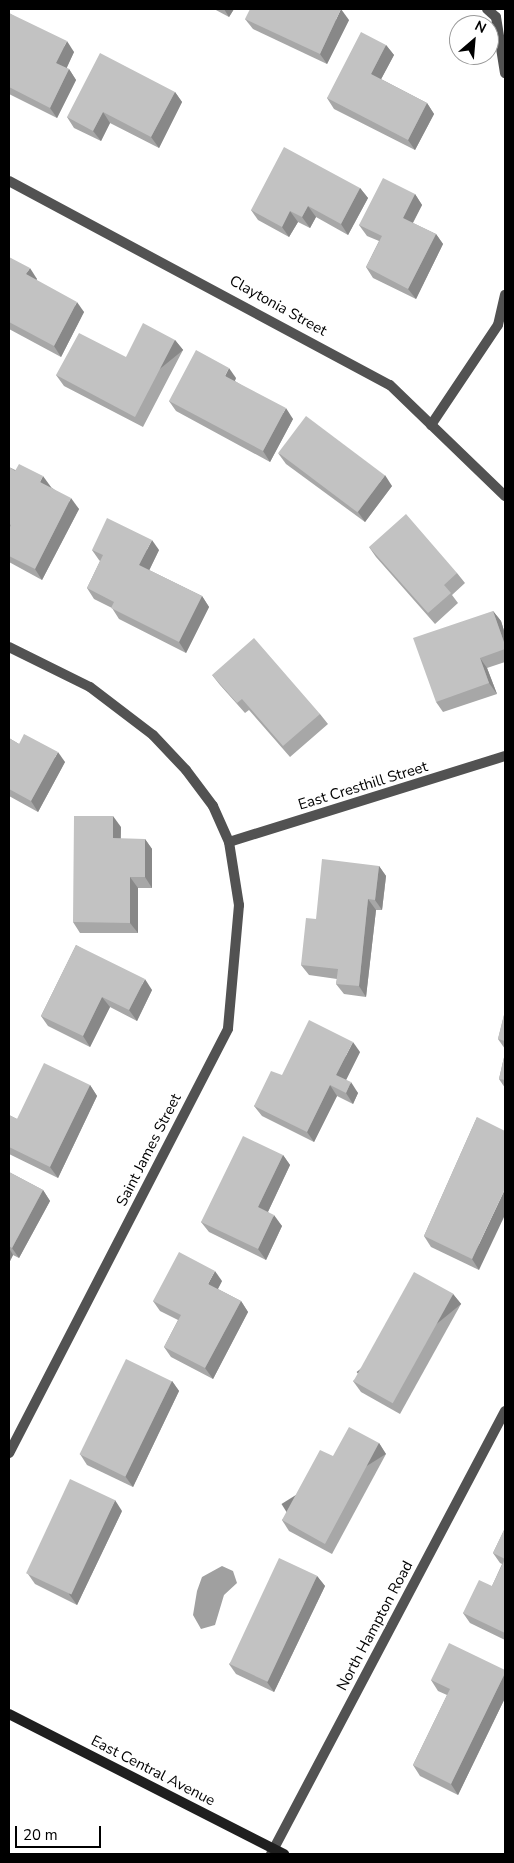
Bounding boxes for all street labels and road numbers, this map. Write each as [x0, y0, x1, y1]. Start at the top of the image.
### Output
street label: Claytonia Street [226, 272, 330, 340]
street label: East Cresthill Street [296, 758, 430, 814]
street label: Saint James Street [113, 1091, 185, 1209]
street label: North Hampton Road [333, 1558, 417, 1694]
street label: East Central Avenue [88, 1732, 218, 1810]

